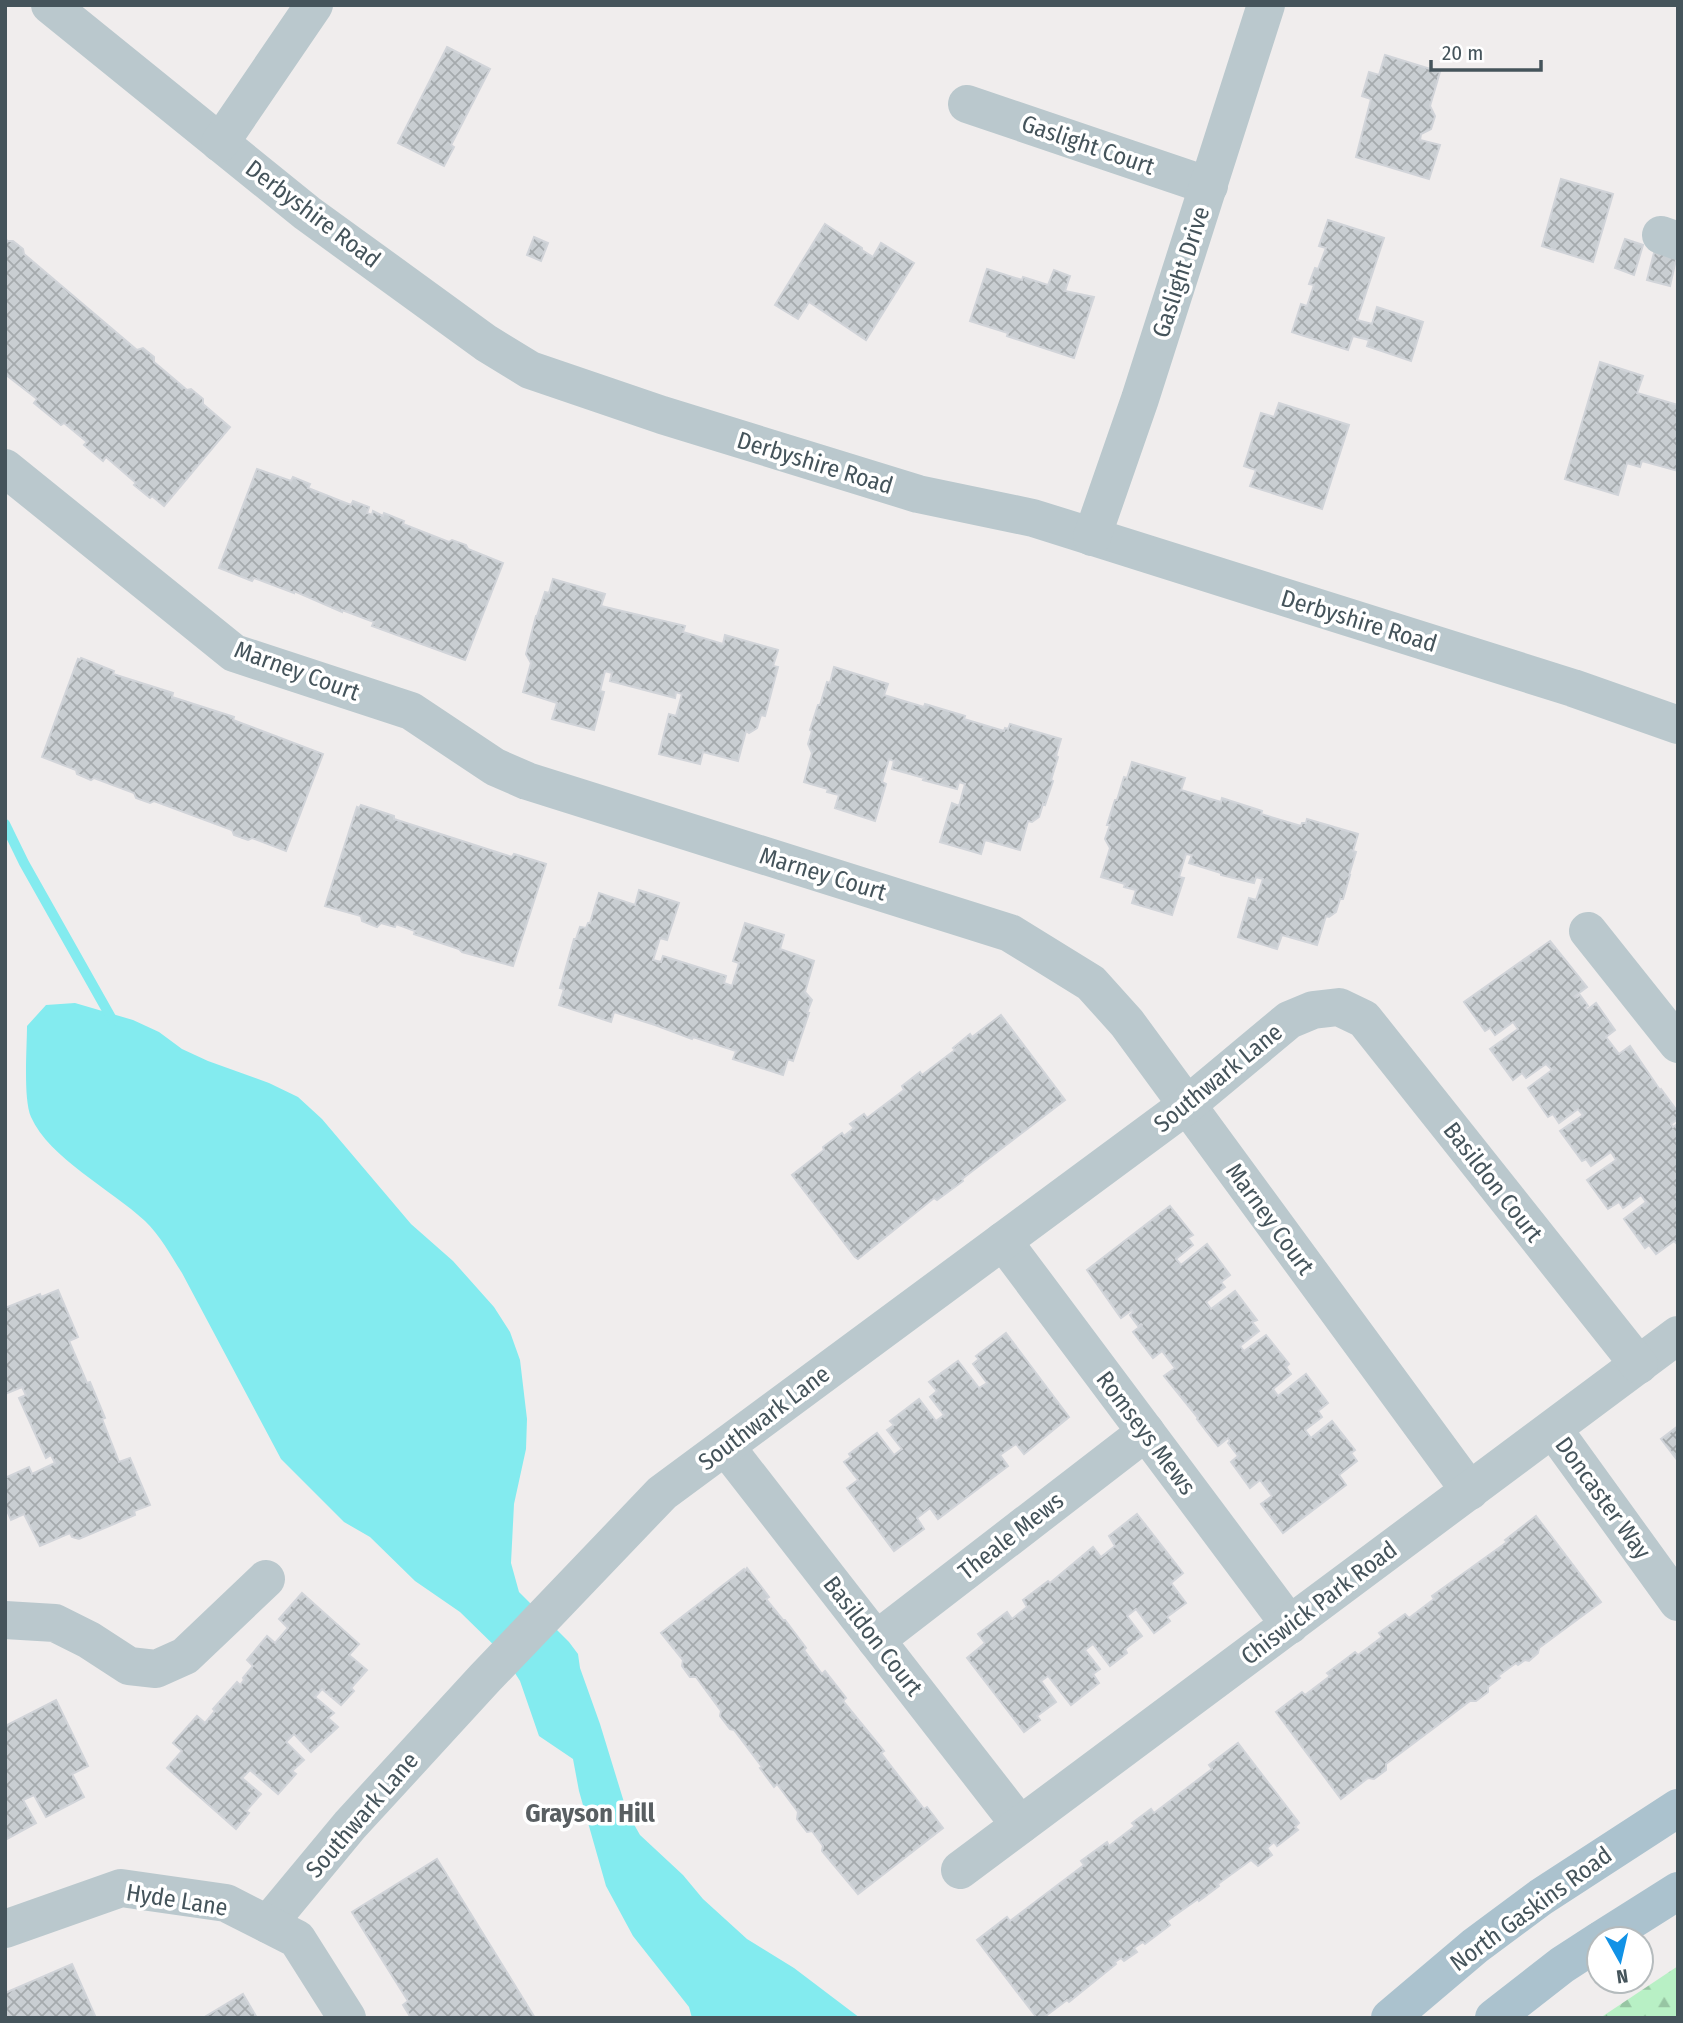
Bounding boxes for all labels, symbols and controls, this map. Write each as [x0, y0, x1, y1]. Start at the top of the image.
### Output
scale bar [1431, 28, 1541, 72]
text: 20 m [1442, 40, 1483, 66]
street label: Gaslight Court [1018, 109, 1158, 181]
street label: Derbyshire Road [240, 154, 386, 274]
street label: Gaslight Drive [1147, 203, 1215, 341]
street label: Derbyshire Road [734, 426, 896, 500]
street label: Derbyshire Road [1278, 584, 1440, 658]
street label: Marney Court [231, 635, 364, 707]
street label: Marney Court [756, 841, 890, 907]
street label: Southwark Lane [1148, 1018, 1288, 1138]
street label: Basildon Court [1438, 1117, 1548, 1248]
street label: Marney Court [1220, 1158, 1320, 1280]
street label: Southwark Lane [693, 1360, 835, 1476]
street label: Romseys Mews [1091, 1366, 1201, 1500]
street label: Doncaster Way [1549, 1432, 1657, 1565]
street label: Theale Mews [953, 1486, 1069, 1586]
street label: Chiswick Park Road [1236, 1535, 1402, 1671]
street label: Basildon Court [818, 1571, 928, 1702]
street label: Southwark Lane [300, 1747, 424, 1883]
district label: Grayson Hill [525, 1798, 656, 1829]
street label: North Gaskins Road [1445, 1841, 1617, 1977]
street label: Hyde Lane [124, 1878, 230, 1922]
north arrow [1585, 1925, 1655, 1995]
text: N [1615, 1964, 1630, 1989]

